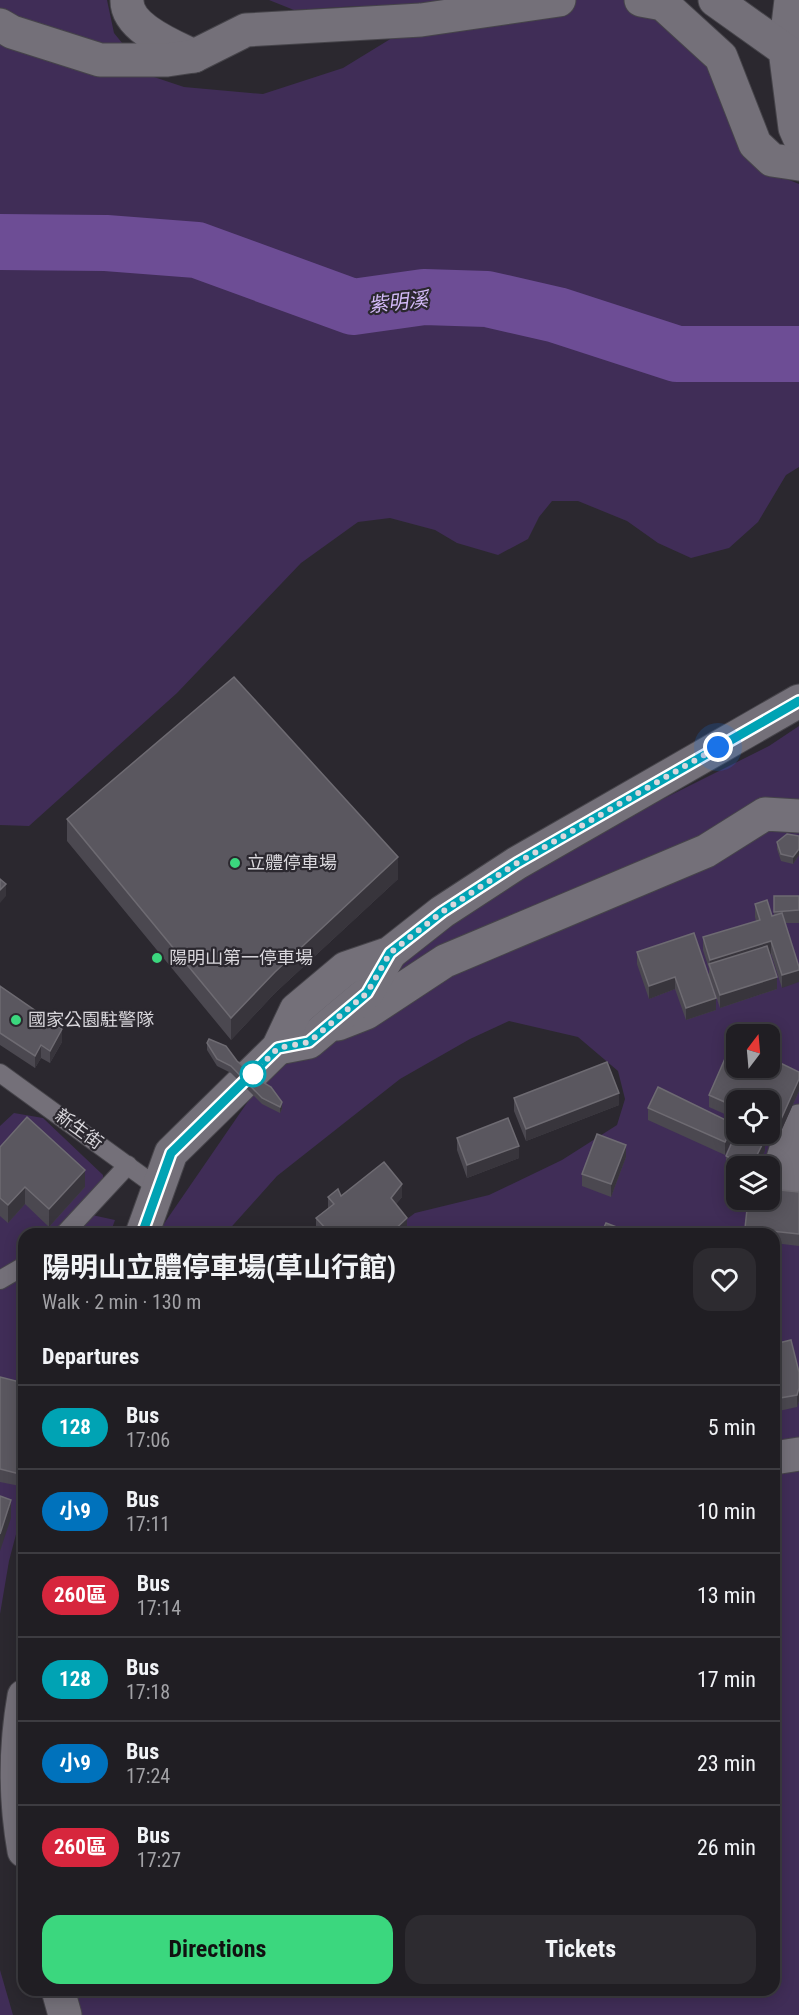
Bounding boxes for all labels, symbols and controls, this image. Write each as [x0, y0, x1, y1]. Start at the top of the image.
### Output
water label: 紫明溪 [367, 287, 432, 317]
your location [703, 732, 733, 762]
place label: 立體停車場 [247, 852, 337, 873]
marker: 立體停車場 [228, 856, 242, 870]
place label: 陽明山第一停車場 [169, 947, 313, 968]
marker: 陽明山第一停車場 [150, 951, 164, 965]
place label: 國家公園駐警隊 [28, 1009, 154, 1030]
marker: 國家公園駐警隊 [9, 1013, 23, 1027]
north arrow [726, 1024, 780, 1078]
map controls [726, 1024, 780, 1210]
unlabelled marker [240, 1061, 266, 1087]
button: locate [726, 1090, 780, 1144]
street label: 新生街 [51, 1104, 107, 1153]
button: layers [726, 1156, 780, 1210]
button: heart [693, 1248, 756, 1311]
text: 陽明山立體停車場(草山行館) [42, 1251, 396, 1284]
text: Walk · 2 min · 130 m [42, 1290, 201, 1314]
text: Departures [42, 1344, 139, 1369]
text: Bus [126, 1403, 159, 1428]
text: 128 [59, 1415, 91, 1439]
text: 5 min [708, 1415, 756, 1440]
text: 17:06 [126, 1428, 170, 1452]
text: Bus [126, 1487, 159, 1512]
text: 小9 [59, 1499, 91, 1523]
text: 10 min [697, 1499, 756, 1524]
text: 17:11 [126, 1512, 170, 1536]
text: Bus [137, 1571, 170, 1596]
text: 260區 [54, 1583, 107, 1607]
text: 13 min [697, 1583, 756, 1608]
text: 17:14 [137, 1596, 181, 1620]
text: Bus [126, 1655, 159, 1680]
text: 128 [59, 1667, 91, 1691]
text: 17 min [697, 1667, 756, 1692]
text: 17:18 [126, 1680, 170, 1704]
text: Bus [126, 1739, 159, 1764]
text: 小9 [59, 1751, 91, 1775]
text: 23 min [697, 1751, 756, 1776]
text: 17:24 [126, 1764, 170, 1788]
text: Bus [137, 1823, 170, 1848]
text: 260區 [54, 1835, 107, 1859]
text: 26 min [697, 1835, 756, 1860]
text: 17:27 [137, 1848, 181, 1872]
button: Directions [42, 1915, 393, 1984]
button: Tickets [405, 1915, 756, 1984]

